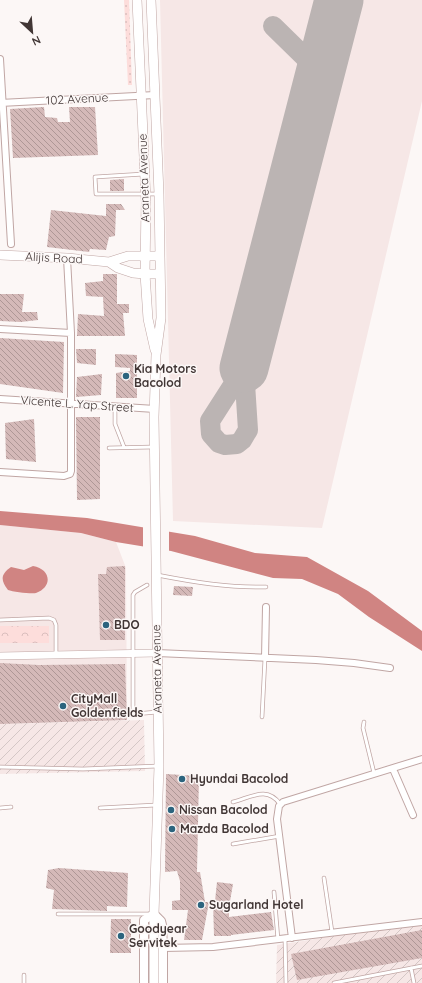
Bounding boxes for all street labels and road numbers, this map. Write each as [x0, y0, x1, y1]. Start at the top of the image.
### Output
street label: 102 Avenue [45, 89, 109, 108]
street label: Araneta Avenue [134, 133, 153, 223]
street label: Alijis Road [25, 249, 83, 266]
street label: Vicente L. Yap Street [20, 392, 134, 415]
street label: Araneta Avenue [148, 624, 165, 714]

